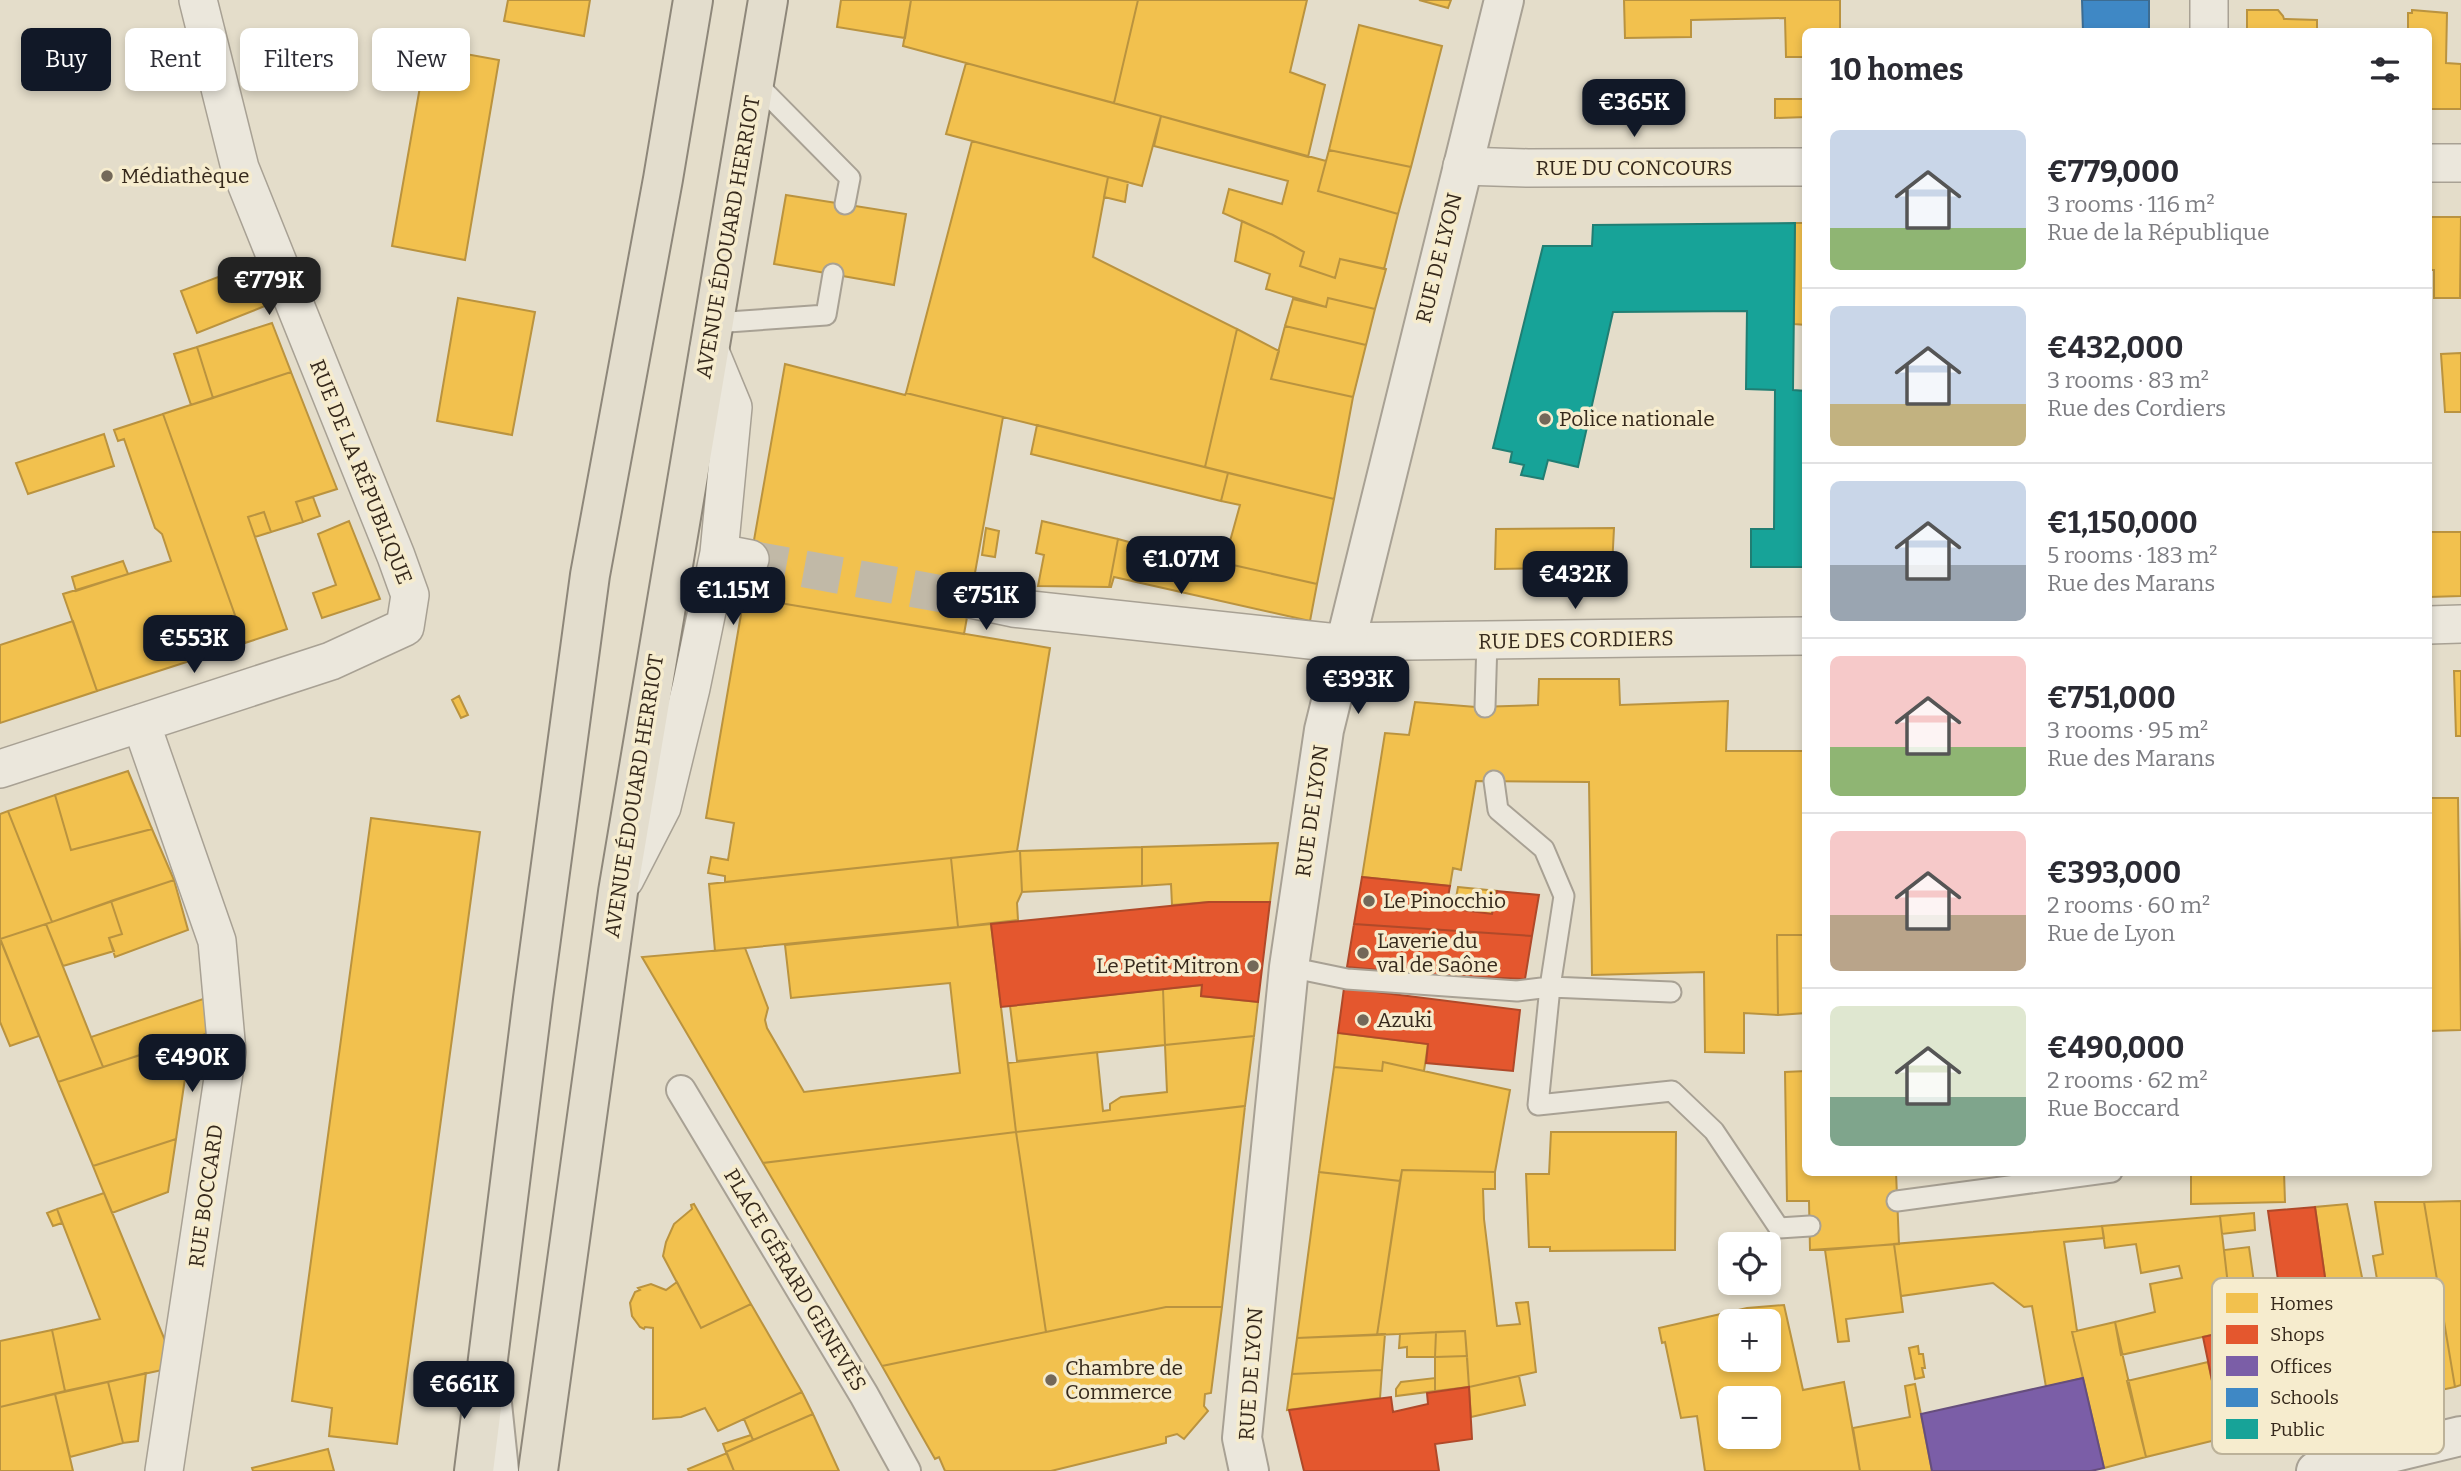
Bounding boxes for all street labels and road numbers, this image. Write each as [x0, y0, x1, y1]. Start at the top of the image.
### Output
street label: AVENUE ÉDOUARD HERRIOT [690, 93, 766, 381]
street label: RUE DU CONCOURS [1535, 155, 1733, 181]
street label: RUE DE LYON [1410, 190, 1468, 326]
street label: RUE DE LA RÉPUBLIQUE [304, 356, 418, 588]
street label: RUE DES CORDIERS [1478, 625, 1674, 655]
street label: AVENUE ÉDOUARD HERRIOT [599, 652, 669, 940]
street label: RUE DE LYON [1290, 743, 1334, 879]
street label: RUE BOCCARD [183, 1123, 229, 1269]
street label: PLACE GÉRARD GENEVÈS [718, 1164, 872, 1396]
street label: RUE DE LYON [1233, 1307, 1269, 1441]

